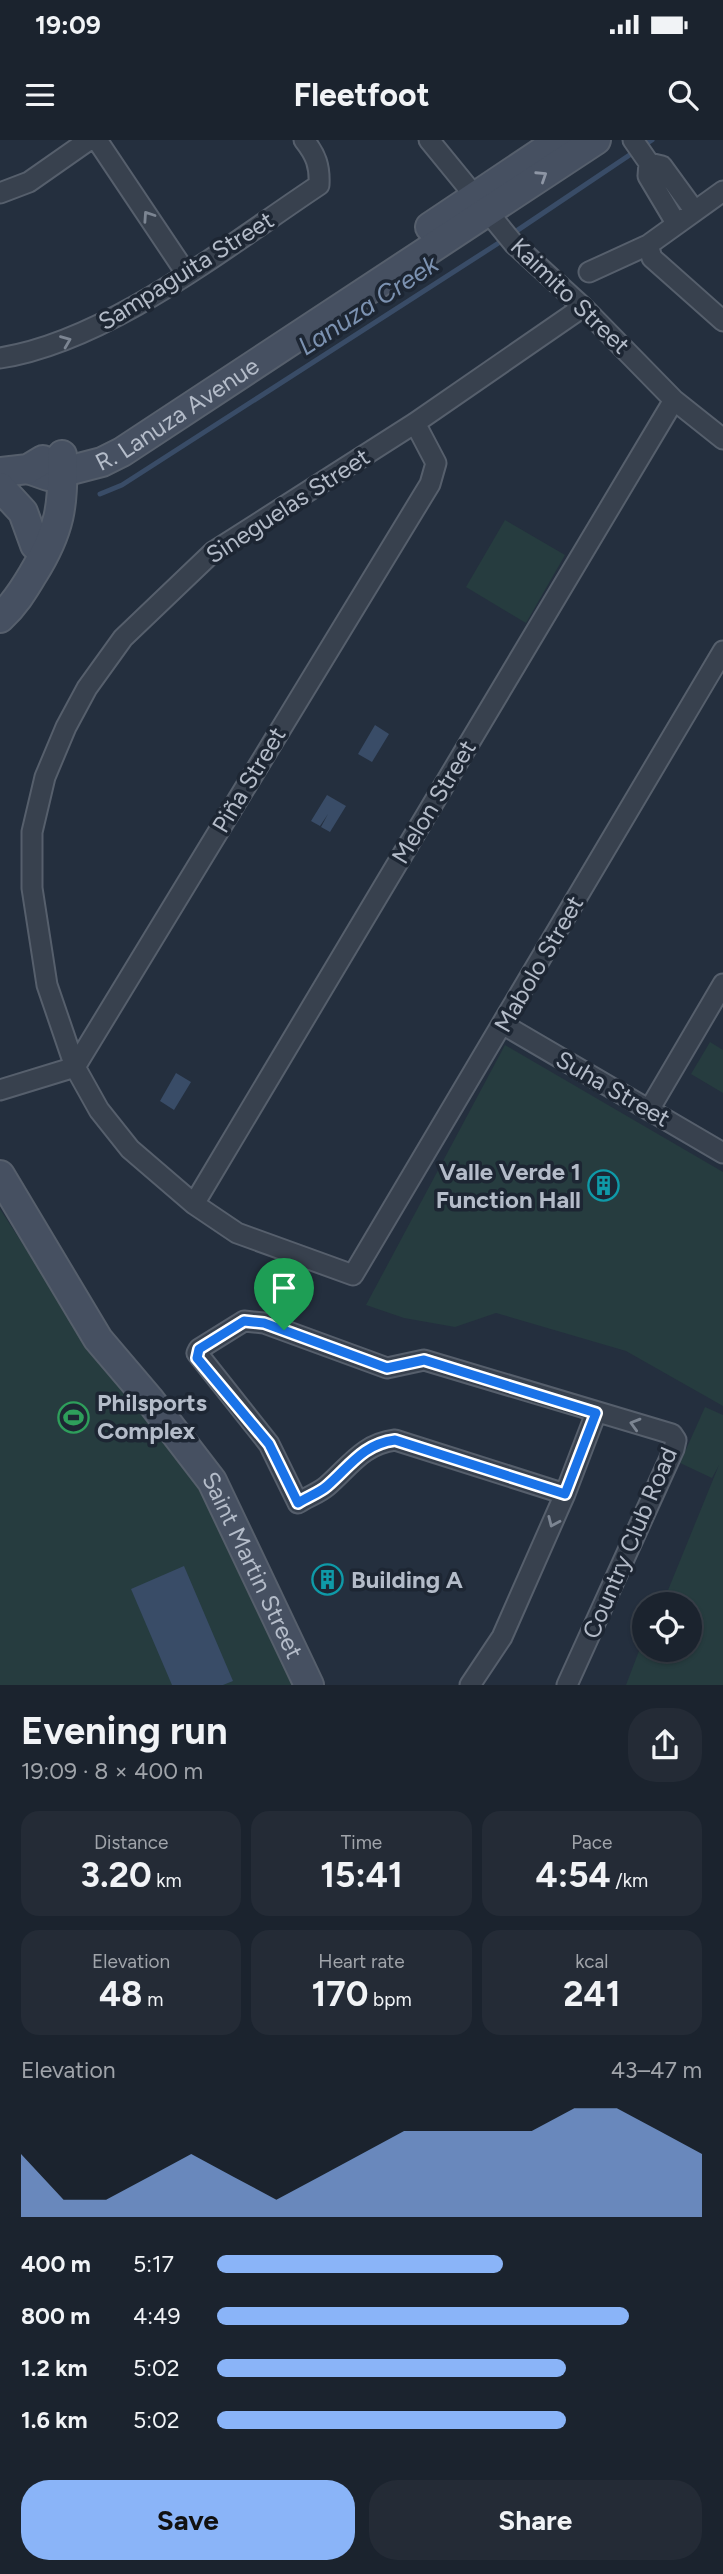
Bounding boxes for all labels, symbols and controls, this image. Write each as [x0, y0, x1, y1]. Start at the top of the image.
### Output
text: 19:09 [35, 9, 101, 41]
icon: menu [21, 76, 59, 114]
text: Fleetfoot [293, 76, 430, 114]
icon: search [664, 76, 702, 114]
one-way arrow [534, 172, 547, 184]
street label: Sampaguita Street [93, 205, 279, 336]
one-way arrow [144, 211, 156, 224]
street label: Kaimito Street [505, 232, 636, 360]
water label: Lanuza Creek [292, 247, 445, 362]
one-way arrow [59, 336, 71, 350]
street label: R. Lanuza Avenue [91, 351, 264, 477]
street label: Sineguelas Street [200, 442, 375, 569]
street label: Piña Street [206, 722, 291, 838]
street label: Melon Street [385, 735, 482, 869]
street label: Mabolo Street [488, 890, 589, 1037]
street label: Suha Street [551, 1044, 675, 1133]
place label: Valle Verde 1 Function Hall [436, 1157, 581, 1214]
building icon: Valle Verde 1 Function Hall [587, 1169, 621, 1203]
pin [254, 1258, 314, 1330]
icon: arrive [265, 1269, 303, 1307]
place label: Philsports Complex [97, 1388, 207, 1445]
sports icon: Philsports Complex [57, 1400, 91, 1434]
one-way arrow [629, 1418, 641, 1432]
street label: Country Club Road [576, 1443, 683, 1643]
street label: Saint Martin Street [196, 1466, 309, 1663]
one-way arrow [547, 1515, 561, 1527]
building icon: Building A [311, 1563, 345, 1597]
place label: Building A [351, 1565, 463, 1594]
map controls [632, 1592, 702, 1662]
button: locate [632, 1592, 702, 1662]
text: Evening run [21, 1708, 228, 1754]
button: share [628, 1708, 702, 1782]
text: 19:09 · 8 × 400 m [21, 1757, 203, 1785]
text: Distance [94, 1831, 168, 1854]
text: Time [341, 1831, 382, 1854]
text: Pace [571, 1831, 612, 1854]
text: 3.20 [81, 1854, 152, 1896]
text: 15:41 [320, 1854, 403, 1896]
text: 4:54 [535, 1854, 611, 1896]
text: km [152, 1869, 182, 1892]
text: /km [611, 1869, 648, 1892]
text: Elevation [92, 1950, 170, 1973]
text: Heart rate [318, 1950, 405, 1973]
text: kcal [575, 1950, 608, 1973]
text: 48 [99, 1973, 143, 2015]
text: 170 [311, 1973, 368, 2015]
text: 241 [563, 1973, 620, 2015]
text: m [143, 1988, 163, 2011]
text: bpm [368, 1988, 412, 2011]
text: Elevation [21, 2056, 116, 2084]
text: 43–47 m [611, 2056, 702, 2084]
text: 400 m [21, 2250, 91, 2278]
text: 5:17 [133, 2250, 174, 2278]
text: 800 m [21, 2302, 90, 2330]
text: 4:49 [133, 2302, 180, 2330]
text: 1.2 km [21, 2354, 88, 2382]
text: 5:02 [133, 2354, 180, 2382]
text: 1.6 km [21, 2406, 88, 2434]
text: 5:02 [133, 2406, 180, 2434]
button: Save [21, 2480, 355, 2560]
button: Share [369, 2480, 702, 2560]

